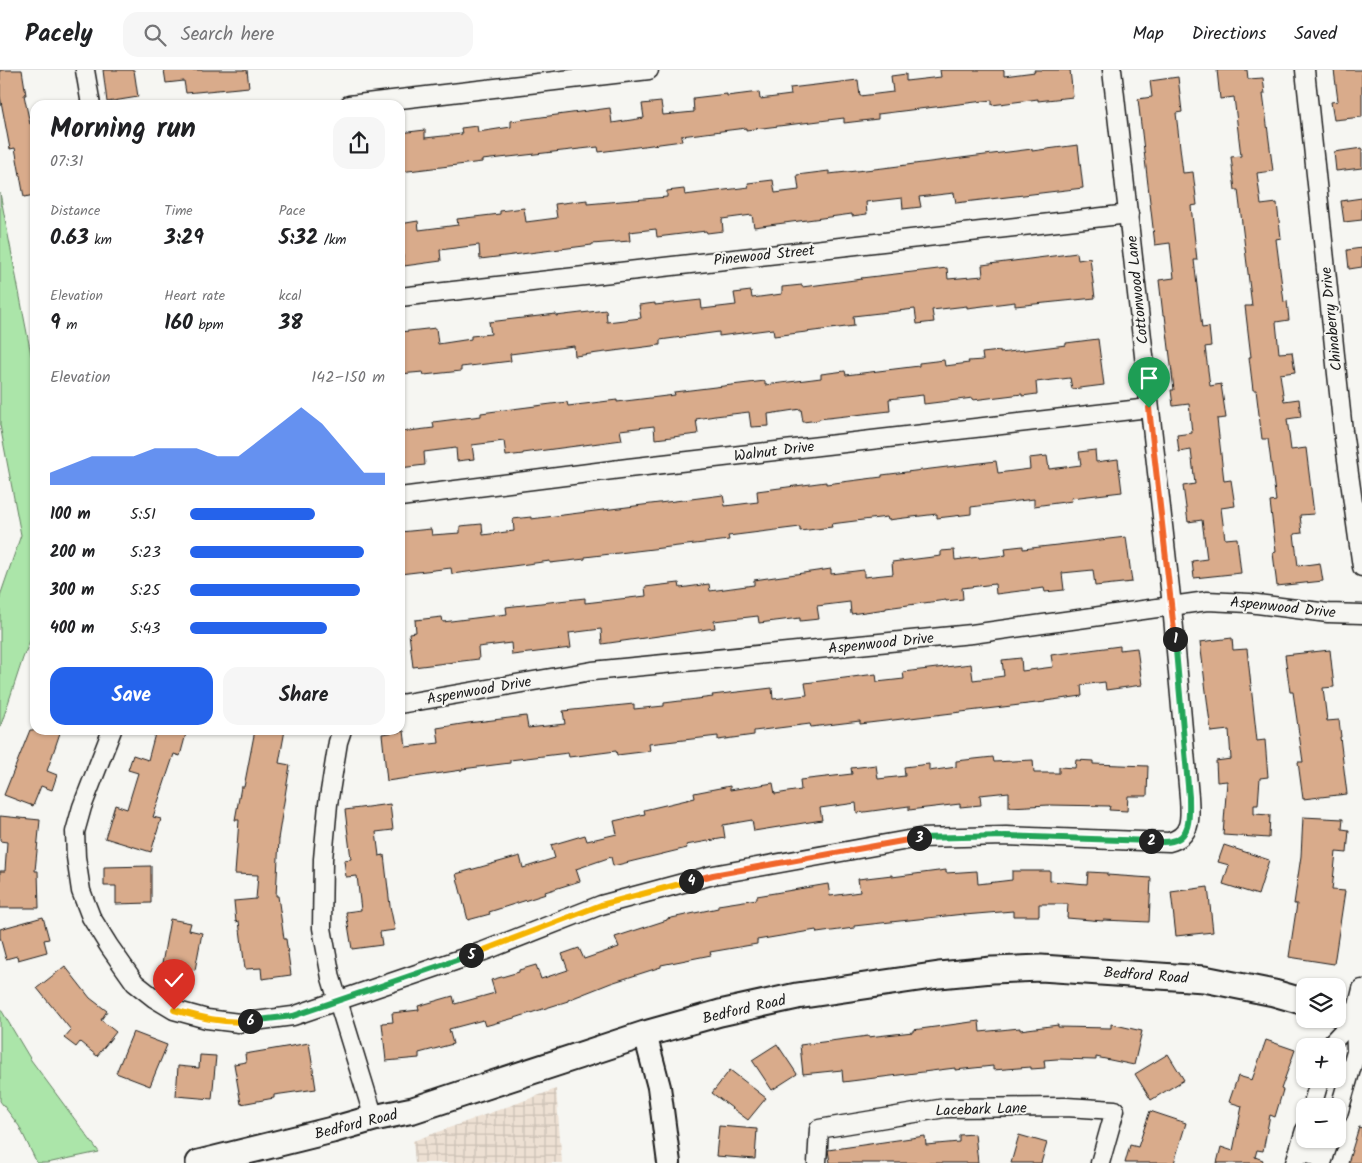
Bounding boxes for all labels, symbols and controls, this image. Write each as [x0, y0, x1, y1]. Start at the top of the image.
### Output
search box [123, 12, 473, 57]
text: Pacely [25, 15, 93, 54]
text: Search here [181, 20, 274, 50]
text: Map [1132, 20, 1164, 49]
text: Directions [1192, 20, 1266, 49]
text: Saved [1294, 20, 1337, 49]
icon: search [141, 21, 169, 49]
text: Morning run [50, 107, 196, 152]
button: share [333, 117, 385, 169]
text: 07:31 [50, 149, 83, 174]
text: Distance [50, 200, 100, 222]
text: Time [164, 200, 193, 222]
text: Pace [279, 200, 305, 222]
text: 0.63 [50, 222, 89, 255]
text: 3:29 [164, 222, 204, 255]
text: 5:32 [279, 222, 318, 255]
text: km [89, 229, 112, 251]
text: /km [318, 229, 346, 251]
street label: Cottonwood Lane [1120, 234, 1156, 346]
street label: Pinewood Street [712, 239, 816, 273]
street label: Chinaberry Drive [1315, 265, 1349, 372]
text: Elevation [50, 285, 103, 307]
text: Heart rate [164, 285, 225, 307]
text: kcal [279, 285, 301, 307]
text: 9 [50, 307, 61, 340]
text: 160 [164, 307, 193, 340]
text: 38 [279, 307, 303, 340]
text: m [61, 314, 77, 336]
text: bpm [193, 314, 224, 336]
pin [1128, 357, 1170, 408]
icon: arrive [1135, 364, 1163, 392]
text: Elevation [50, 365, 111, 390]
text: 142–150 m [311, 365, 385, 390]
street label: Walnut Drive [733, 435, 816, 469]
text: 100 m [50, 502, 91, 527]
text: 5:51 [130, 502, 156, 527]
text: 200 m [50, 540, 95, 565]
text: 5:23 [130, 540, 161, 565]
text: 300 m [50, 578, 94, 603]
text: 5:25 [130, 578, 160, 603]
street label: Aspenwood Drive [1229, 591, 1337, 625]
text: 400 m [50, 616, 94, 641]
text: 5:43 [130, 616, 160, 641]
street label: Aspenwood Drive [827, 626, 935, 661]
pin: 1 [1162, 626, 1188, 652]
text: 1 [1173, 628, 1178, 650]
button: Save [50, 667, 213, 725]
button: Share [223, 667, 385, 725]
street label: Aspenwood Drive [425, 670, 534, 712]
pin: 3 [906, 826, 932, 850]
text: 3 [916, 827, 923, 849]
pin: 2 [1138, 828, 1164, 854]
text: 2 [1147, 830, 1156, 852]
pin: 4 [678, 868, 704, 894]
text: 4 [688, 870, 695, 892]
pin: 5 [458, 942, 484, 968]
text: 5 [468, 944, 475, 966]
pin [153, 959, 195, 1010]
street label: Bedford Road [1103, 961, 1190, 991]
icon: check [160, 966, 188, 994]
map controls [1296, 978, 1346, 1148]
button: layers [1296, 978, 1346, 1028]
street label: Bedford Road [700, 989, 789, 1031]
pin: 6 [238, 1008, 262, 1034]
text: 6 [247, 1010, 254, 1032]
button: + [1296, 1038, 1346, 1088]
street label: Lacebark Lane [935, 1096, 1027, 1124]
button: − [1296, 1098, 1346, 1148]
street label: Bedford Road [312, 1103, 401, 1147]

